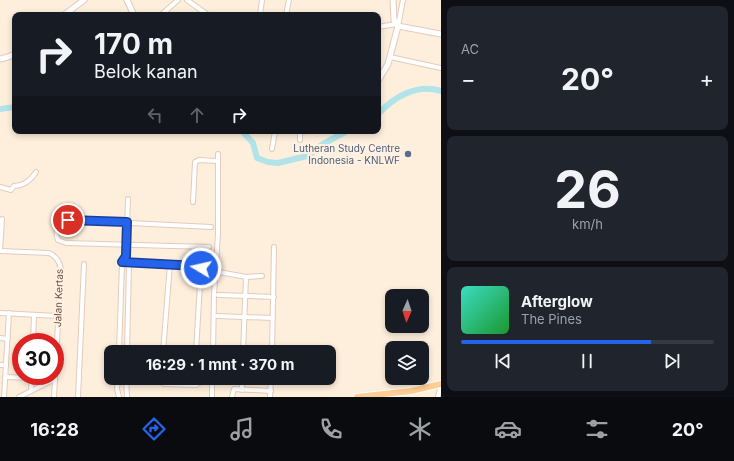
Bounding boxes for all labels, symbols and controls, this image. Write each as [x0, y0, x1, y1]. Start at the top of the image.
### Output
text: 170 m [94, 27, 173, 61]
icon: right [28, 28, 80, 80]
text: AC [461, 41, 479, 57]
text: Belok kanan [94, 61, 198, 82]
text: 20° [561, 61, 614, 97]
text: − [461, 66, 476, 92]
text: + [699, 66, 714, 92]
icon: left [144, 104, 166, 126]
icon: ahead [186, 104, 208, 126]
icon: right [228, 104, 250, 126]
place label: Lutheran Study Centre Indonesia - KNLWF [293, 142, 400, 166]
marker: Lutheran Study Centre Indonesia - KNLWF [403, 149, 413, 159]
text: 26 [554, 158, 621, 221]
pin [51, 203, 85, 237]
icon: arrive [57, 209, 79, 231]
text: km/h [572, 216, 603, 232]
position arrow [180, 247, 222, 289]
street label: Jalan Kertas [51, 269, 65, 327]
north arrow [385, 289, 429, 333]
map controls [385, 289, 429, 385]
text: Afterglow [521, 292, 593, 311]
text: The Pines [521, 311, 582, 327]
speed limit sign: 30 [12, 333, 64, 385]
button: layers [385, 341, 429, 385]
icon: previous [492, 350, 514, 372]
icon: pause [576, 350, 598, 372]
icon: next [661, 350, 683, 372]
text: 16:29 · 1 mnt · 370 m [146, 355, 294, 374]
icon: directions [140, 415, 168, 443]
icon: music [228, 415, 256, 443]
icon: phone [317, 415, 345, 443]
icon: climate [406, 415, 434, 443]
icon: car [494, 415, 522, 443]
icon: filters [583, 415, 611, 443]
text: 16:28 [30, 419, 79, 440]
text: 20° [672, 419, 704, 440]

